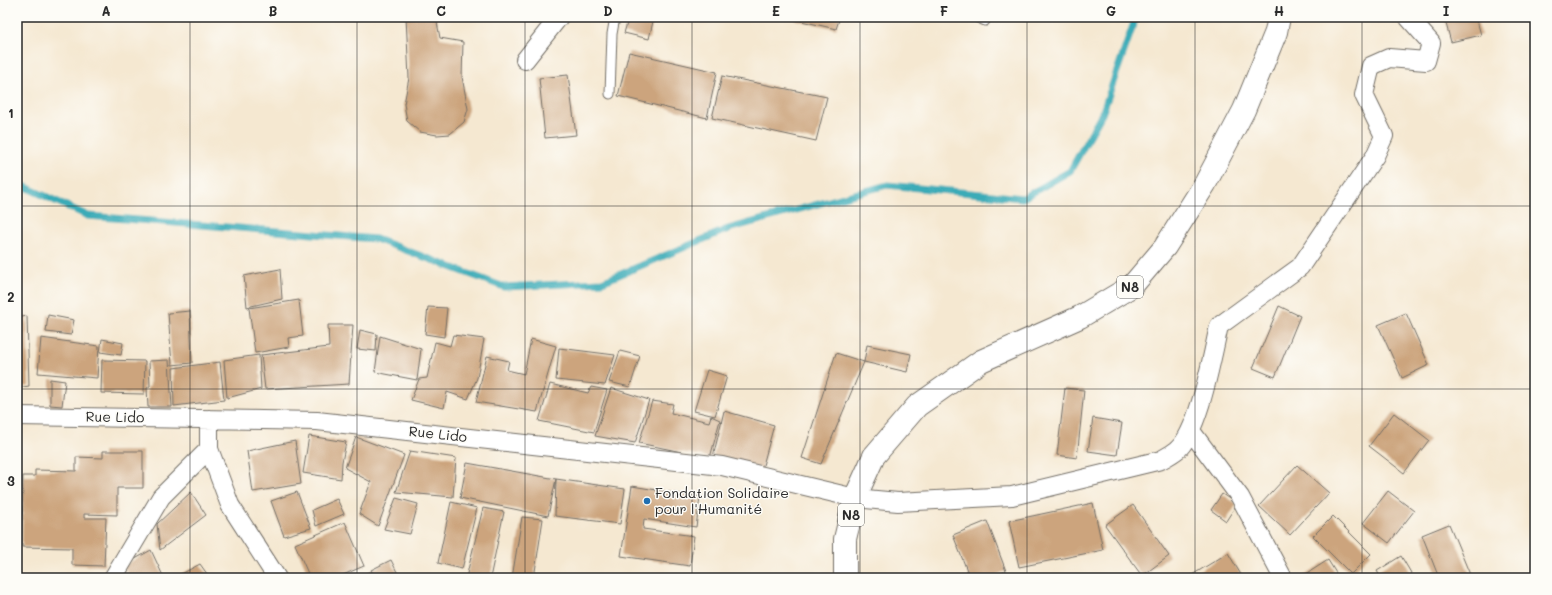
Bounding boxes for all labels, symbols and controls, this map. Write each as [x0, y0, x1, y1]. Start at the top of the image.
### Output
text: A [101, 2, 111, 19]
text: B [269, 2, 278, 19]
text: C [436, 2, 446, 19]
text: D [603, 2, 613, 19]
text: E [772, 2, 780, 19]
text: F [940, 2, 948, 19]
text: G [1106, 2, 1116, 19]
text: H [1274, 2, 1284, 19]
text: I [1443, 2, 1450, 19]
text: 1 [8, 104, 14, 121]
road number: N8 [1117, 276, 1143, 298]
text: 2 [7, 288, 15, 305]
street label: Rue Lido [86, 406, 144, 427]
street label: Rue Lido [408, 421, 468, 446]
text: 3 [7, 472, 15, 489]
place label: Fondation Solidaire pour l'Humanité [655, 483, 789, 518]
marker: Fondation Solidaire pour l'Humanité [642, 496, 652, 506]
road number: N8 [838, 504, 864, 526]

